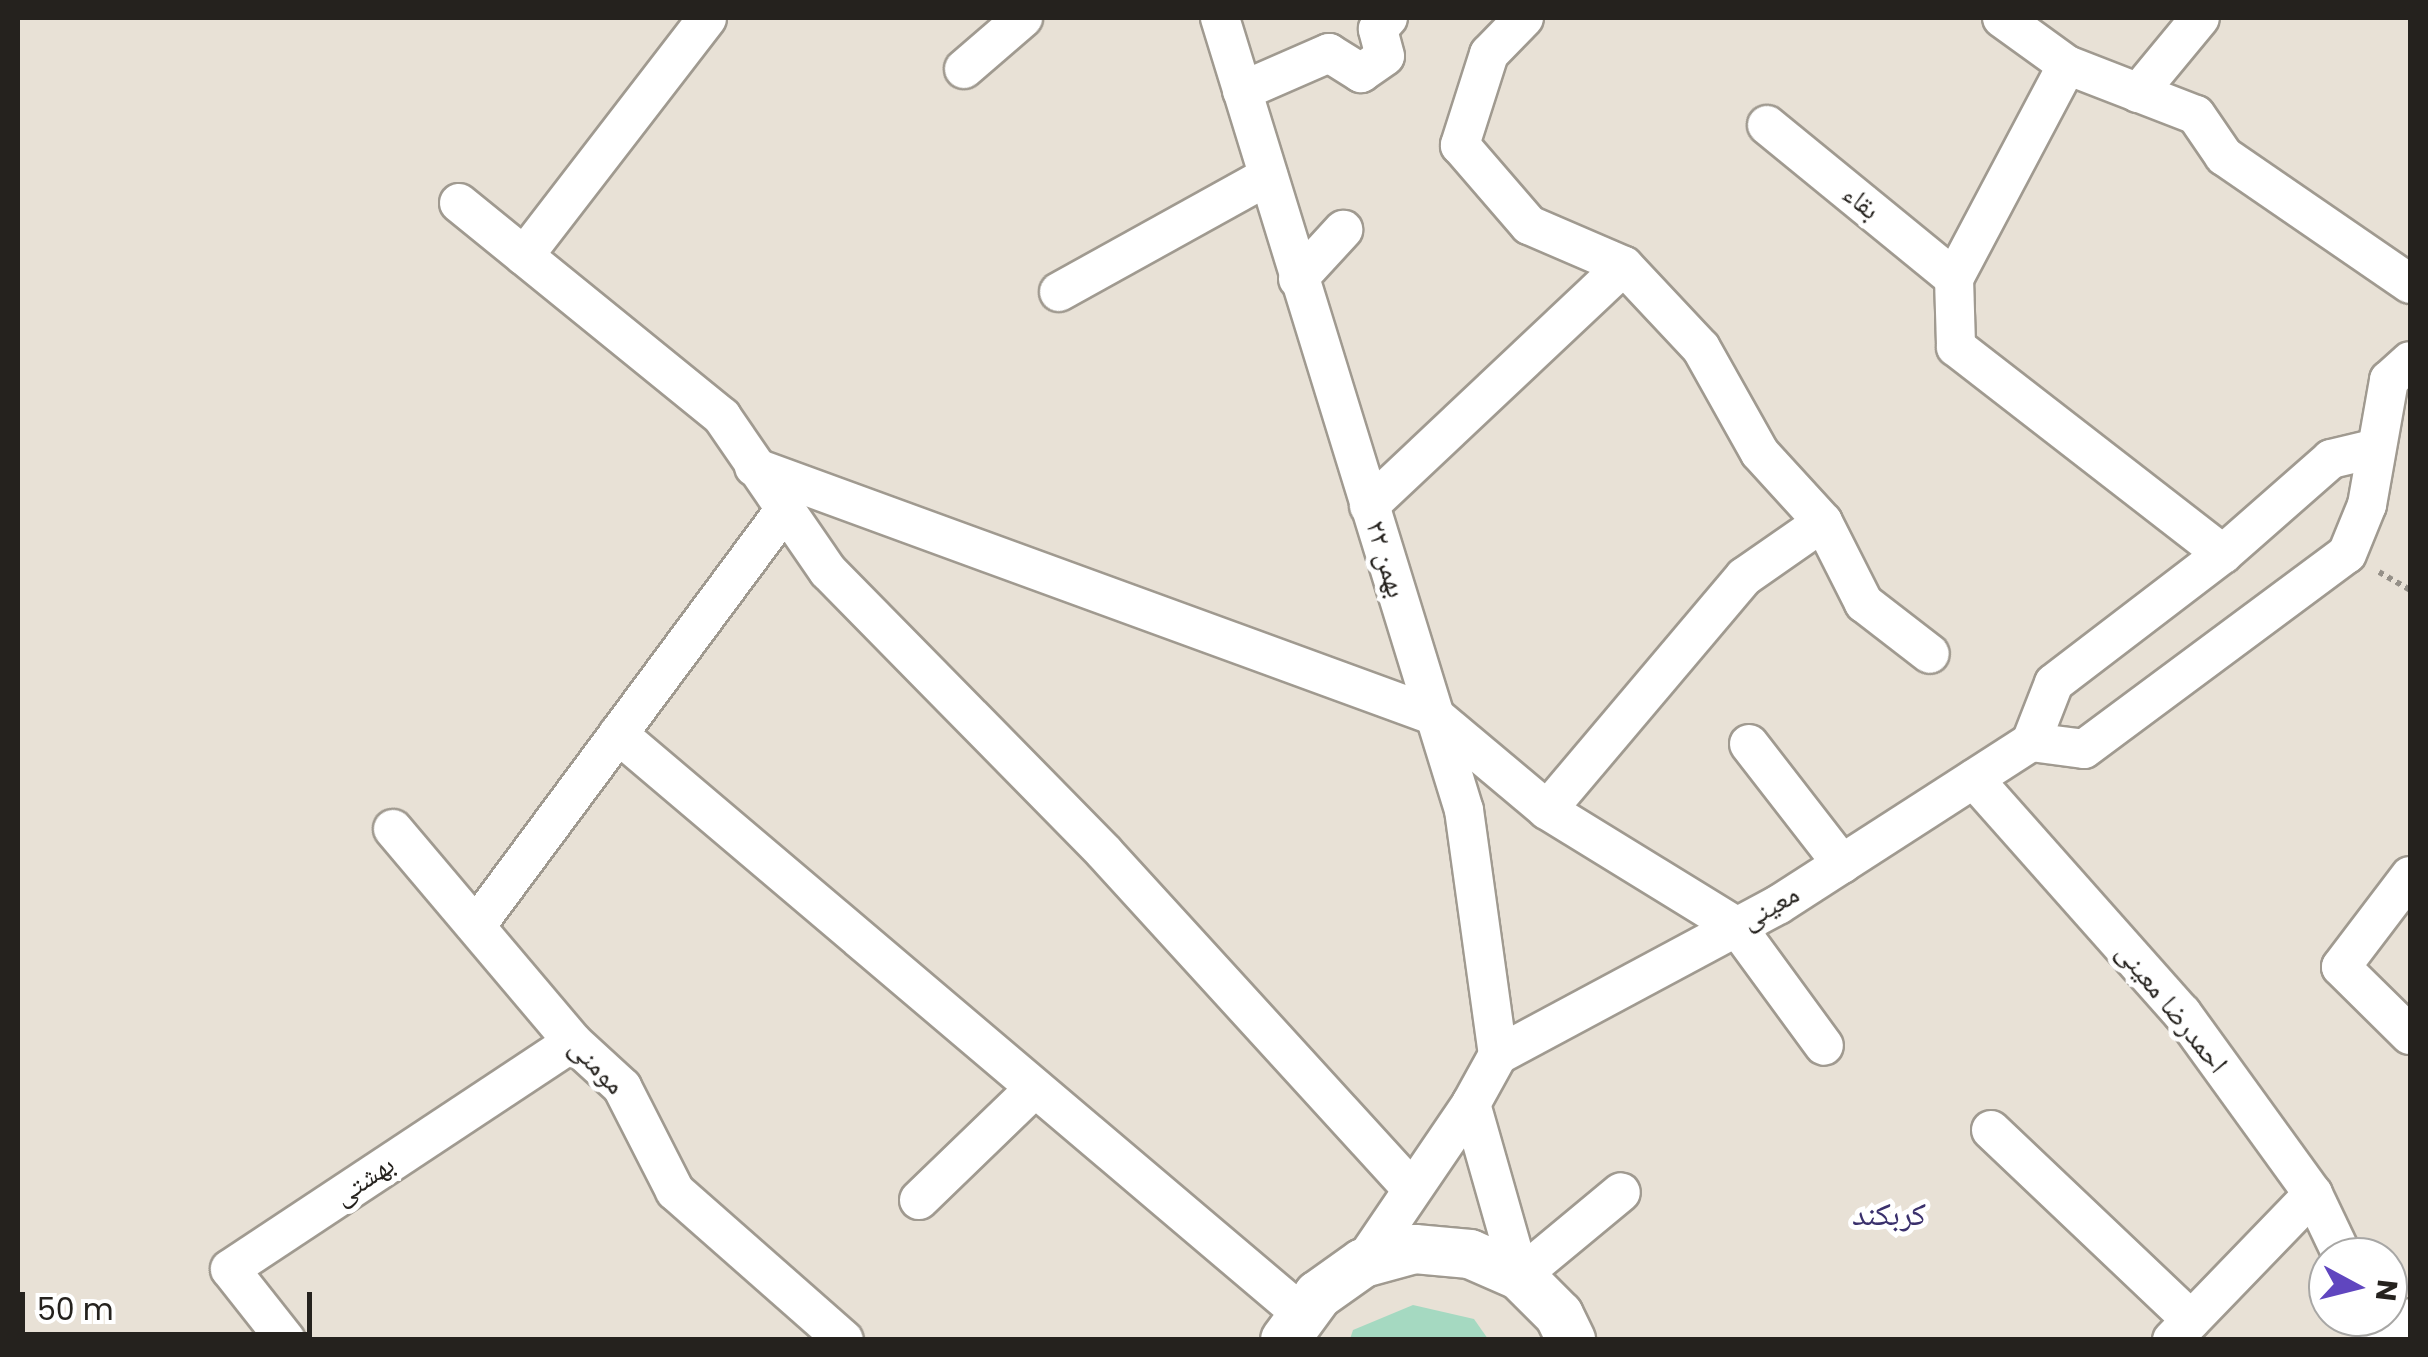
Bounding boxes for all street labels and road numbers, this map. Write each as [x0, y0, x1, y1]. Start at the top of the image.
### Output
street label: بقاء [1836, 177, 1886, 227]
street label: ۲۲ بهمن [1358, 516, 1414, 602]
street label: معینی [1735, 877, 1805, 937]
street label: احمدرضا معینی [2109, 936, 2235, 1080]
street label: مومنی [562, 1031, 632, 1101]
street label: بهشتی [327, 1148, 401, 1212]

